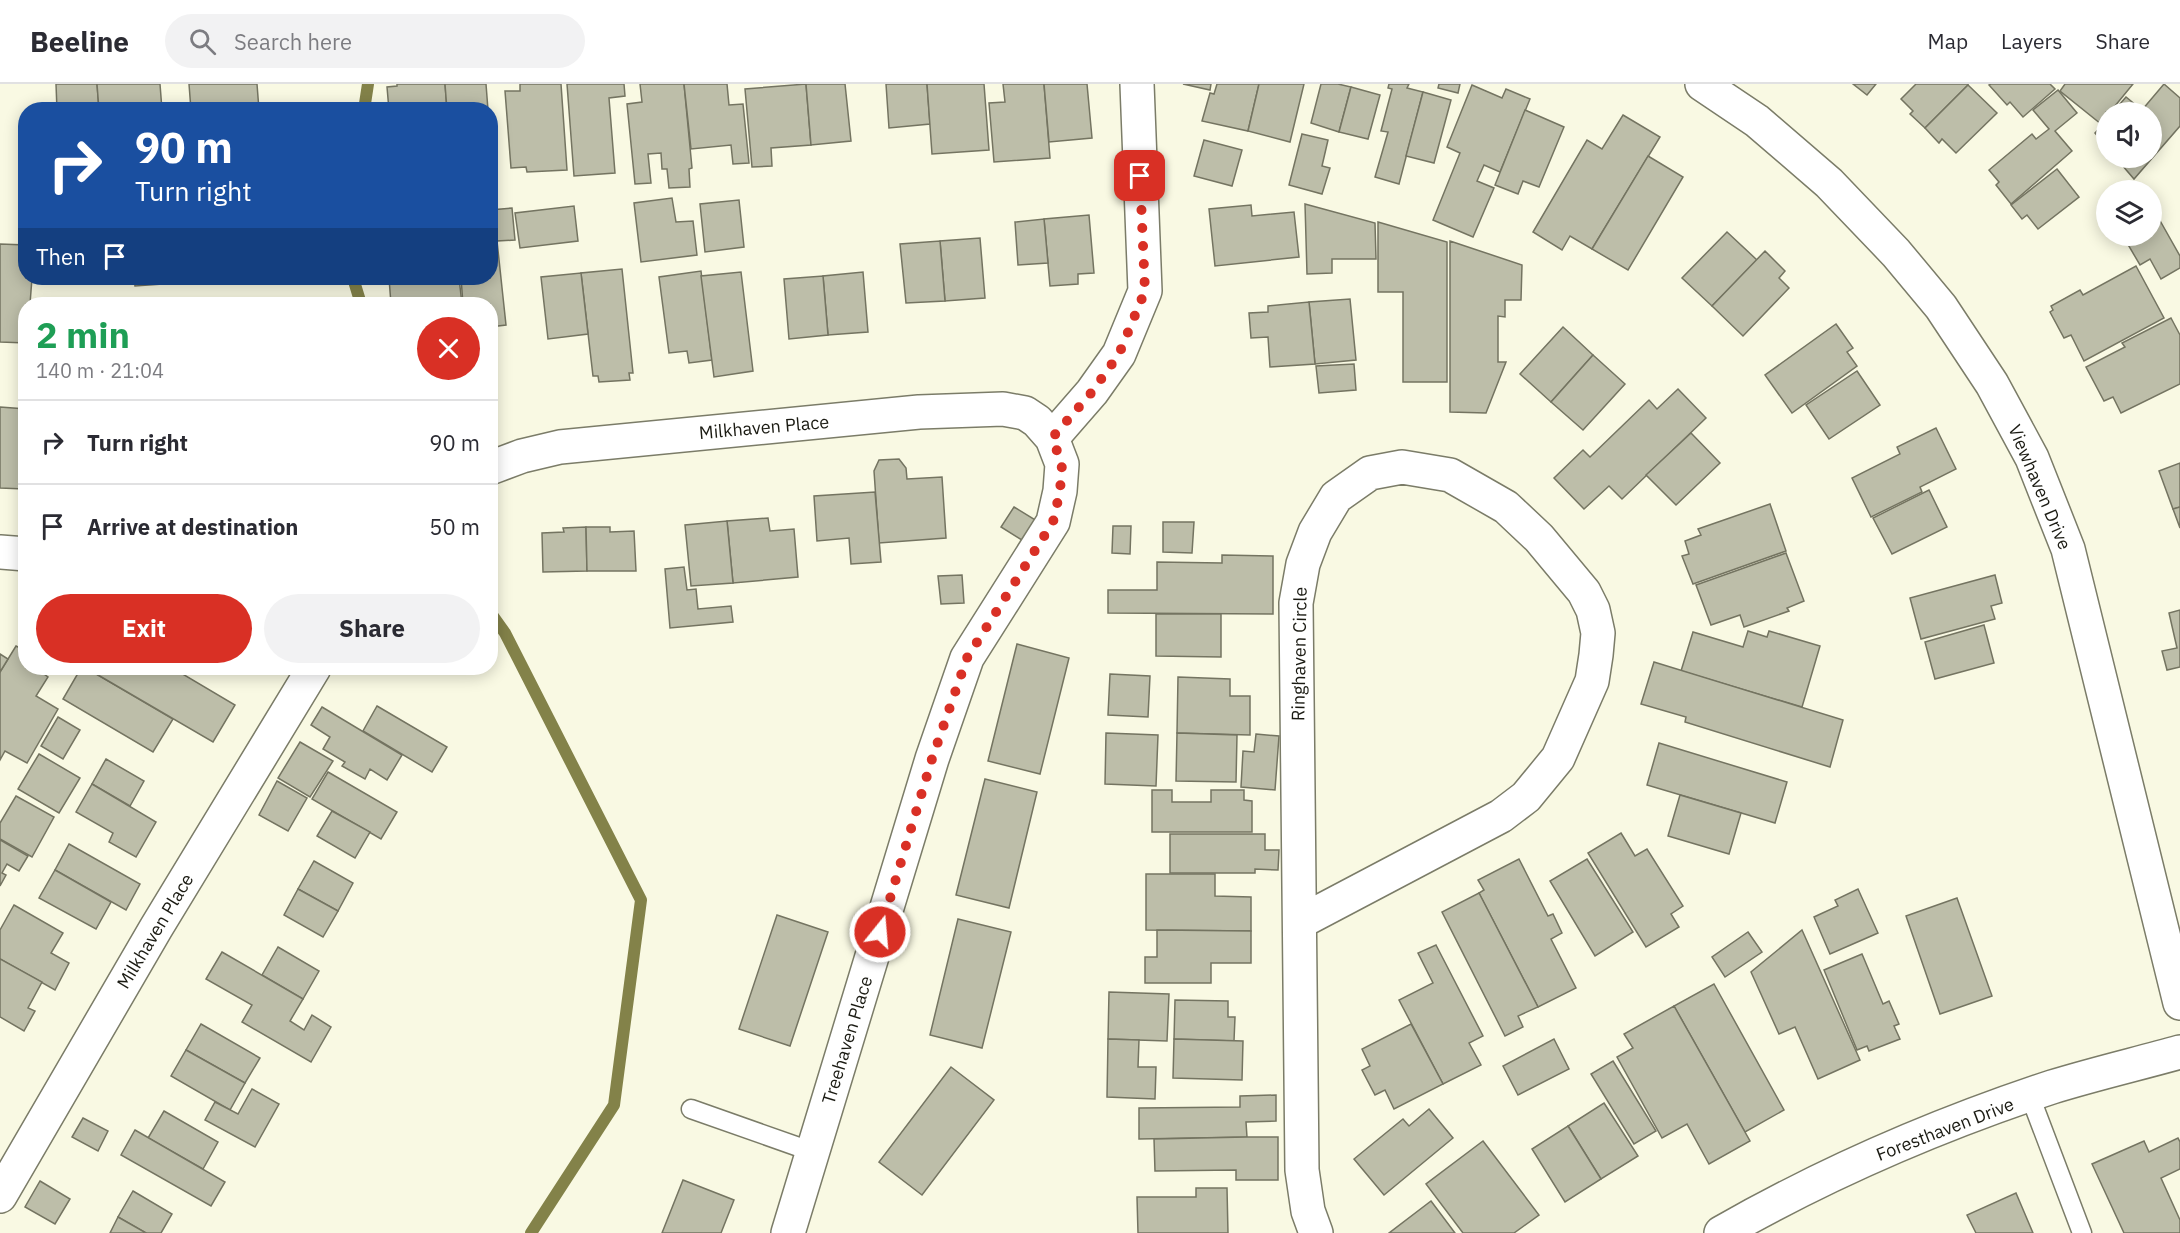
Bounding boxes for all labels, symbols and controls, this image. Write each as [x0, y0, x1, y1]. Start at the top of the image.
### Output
search box [165, 14, 585, 68]
text: Beeline [30, 23, 129, 60]
icon: search [186, 25, 219, 58]
text: Search here [234, 27, 352, 56]
text: Map [1928, 27, 1968, 55]
text: Layers [2001, 27, 2063, 55]
text: Share [2096, 27, 2150, 55]
map controls [2096, 102, 2162, 246]
button: sound [2096, 102, 2162, 168]
text: 90 m [135, 120, 233, 175]
icon: right [36, 126, 114, 204]
pin [1114, 150, 1165, 201]
icon: arrive [1123, 159, 1156, 192]
text: Turn right [135, 173, 252, 208]
button: layers [2096, 180, 2162, 246]
icon: arrive [98, 240, 131, 273]
text: Then [36, 242, 86, 271]
text: 2 min [36, 311, 130, 358]
button: close [417, 317, 480, 380]
text: 140 m · 21:04 [36, 357, 164, 384]
street label: Milkhaven Place [698, 410, 830, 444]
street label: Viewhaven Drive [2003, 421, 2077, 553]
icon: right [36, 426, 69, 459]
text: Turn right [87, 428, 188, 457]
text: 90 m [429, 428, 480, 457]
icon: arrive [36, 510, 69, 543]
text: Arrive at destination [87, 512, 298, 541]
text: 50 m [429, 512, 480, 541]
street label: Ringhaven Circle [1286, 586, 1312, 721]
button: Exit [36, 594, 252, 663]
button: Share [264, 594, 480, 663]
street label: Milkhaven Place [112, 869, 199, 993]
position arrow [848, 900, 912, 964]
street label: Treehaven Place [817, 973, 877, 1107]
street label: Foresthaven Drive [1873, 1092, 2017, 1166]

